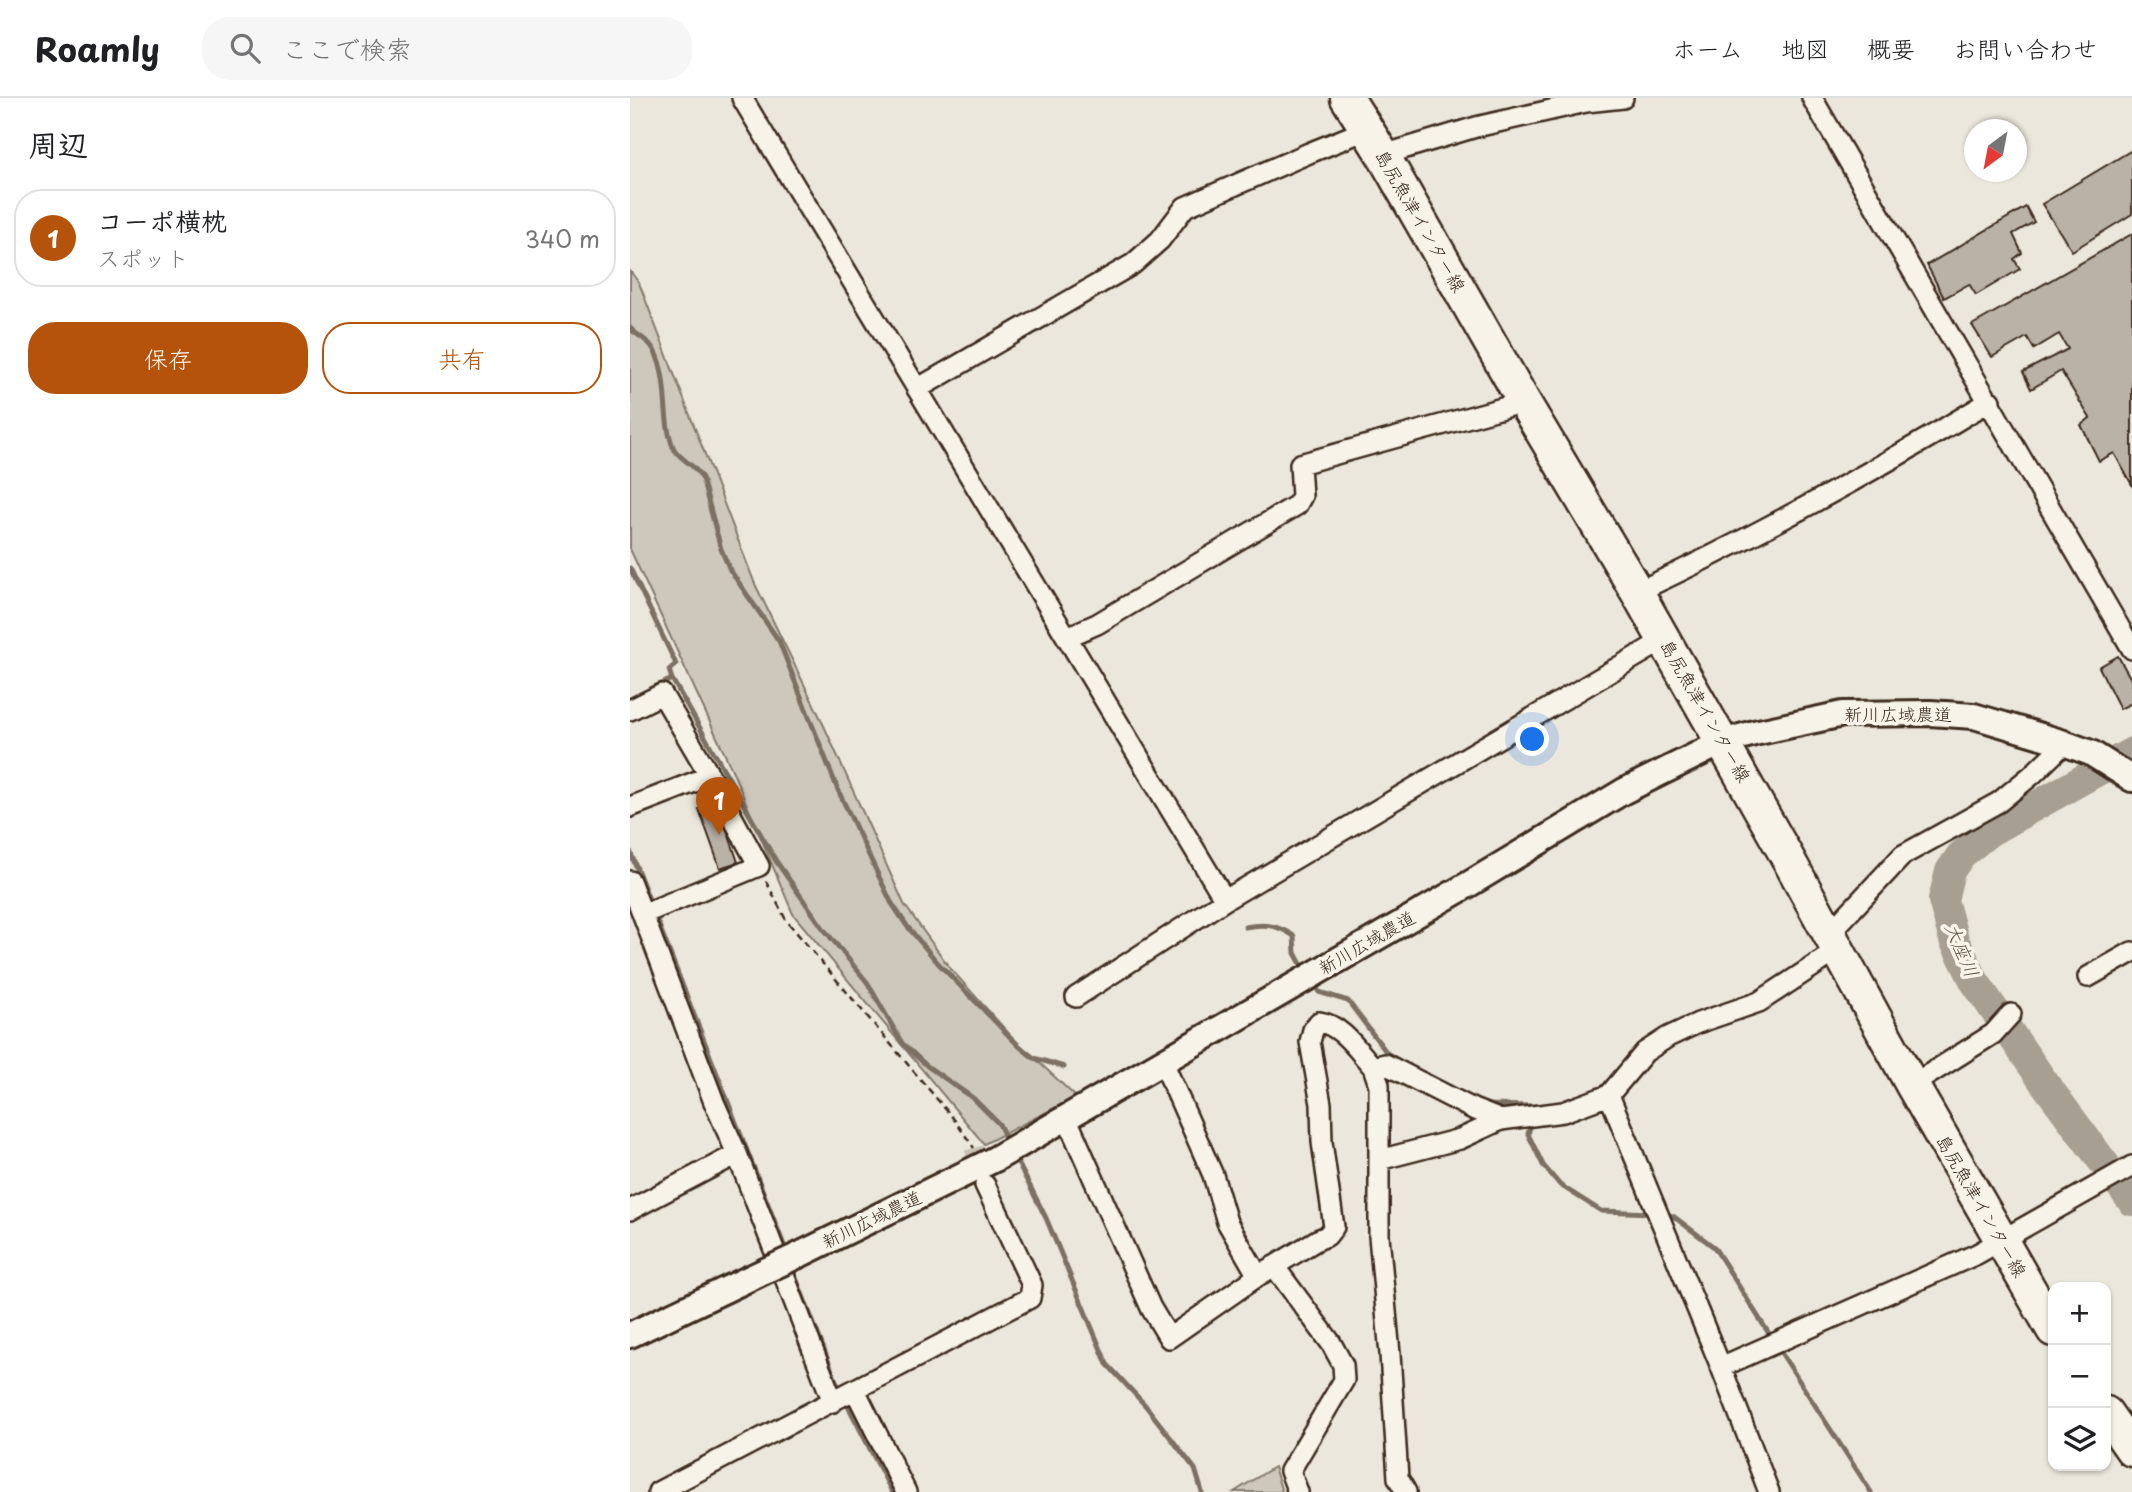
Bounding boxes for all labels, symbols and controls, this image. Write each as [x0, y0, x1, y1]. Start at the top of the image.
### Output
search box [202, 17, 692, 80]
text: Roamly [35, 23, 160, 73]
icon: search [226, 29, 264, 67]
text: ここで検索 [282, 29, 412, 68]
text: ホーム [1672, 30, 1743, 66]
text: 地図 [1781, 30, 1829, 66]
text: 概要 [1867, 30, 1915, 66]
text: お問い合わせ [1953, 30, 2097, 66]
north arrow [1964, 119, 2027, 182]
text: 周辺 [28, 121, 88, 166]
street label: 島尻魚津インター線 [1369, 144, 1473, 297]
text: コーポ横枕 [97, 201, 227, 240]
text: 1 [48, 221, 59, 256]
text: 340 m [525, 221, 600, 256]
text: スポット [97, 240, 189, 275]
button: 保存 [28, 322, 308, 394]
button: 共有 [322, 322, 602, 394]
street label: 島尻魚津インター線 [1654, 634, 1758, 787]
street label: 新川広域農道 [1844, 700, 1952, 727]
your location [1515, 722, 1549, 756]
pin: 1 [696, 777, 742, 835]
street label: 新川広域農道 [1313, 903, 1420, 980]
water label: 大座川 [1939, 918, 1987, 981]
street label: 島尻魚津インター線 [1930, 1129, 2034, 1282]
street label: 新川広域農道 [817, 1183, 926, 1254]
map controls [2048, 1282, 2111, 1471]
button: + [2048, 1282, 2111, 1345]
button: − [2048, 1345, 2111, 1408]
button: layers [2048, 1408, 2111, 1471]

